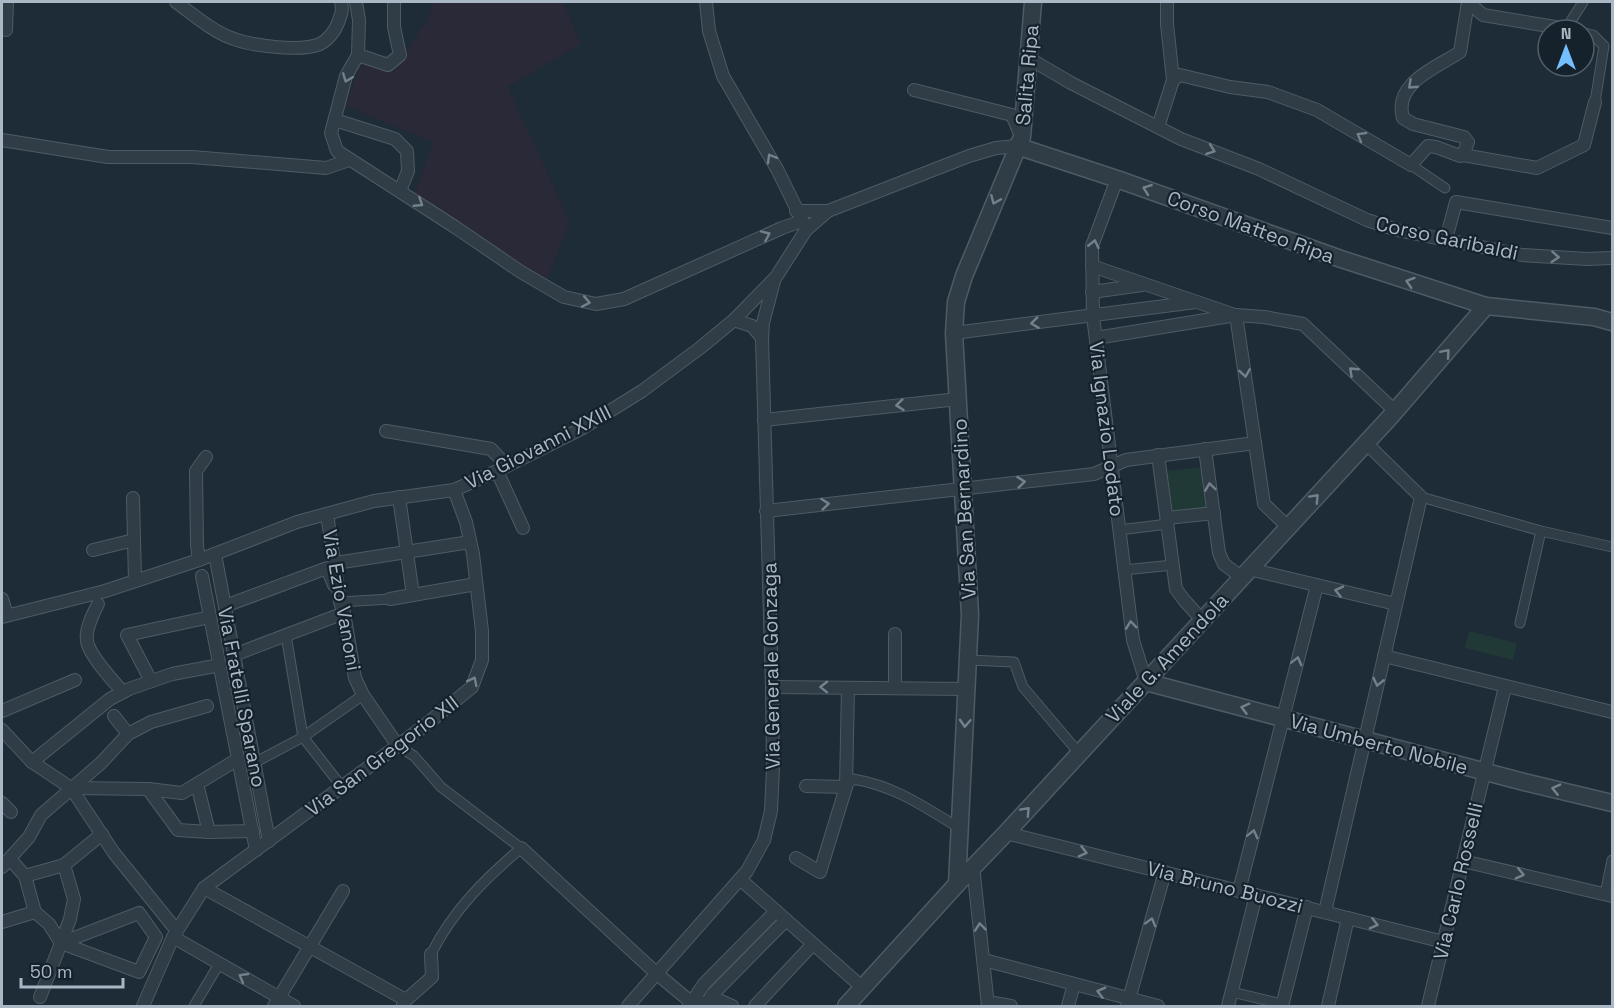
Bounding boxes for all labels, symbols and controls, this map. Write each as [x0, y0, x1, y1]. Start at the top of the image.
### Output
north arrow [1536, 18, 1596, 78]
street label: Salita Ripa [1010, 23, 1044, 127]
text: N [1561, 23, 1571, 44]
one-way arrow [341, 72, 354, 83]
one-way arrow [1408, 78, 1418, 89]
one-way arrow [1357, 132, 1367, 143]
one-way arrow [1205, 143, 1216, 156]
one-way arrow [767, 154, 779, 164]
one-way arrow [1142, 184, 1153, 197]
street label: Corso Matteo Ripa [1164, 185, 1338, 269]
one-way arrow [990, 194, 1002, 205]
one-way arrow [413, 196, 423, 208]
street label: Corso Garibaldi [1373, 210, 1521, 266]
one-way arrow [760, 230, 771, 242]
one-way arrow [1087, 239, 1100, 249]
one-way arrow [1550, 251, 1559, 264]
one-way arrow [1405, 277, 1416, 289]
one-way arrow [580, 295, 590, 308]
one-way arrow [1030, 317, 1039, 329]
street label: Via Ignazio Lodato [1083, 340, 1131, 518]
one-way arrow [1439, 350, 1450, 360]
one-way arrow [1349, 367, 1359, 378]
one-way arrow [1238, 368, 1250, 377]
one-way arrow [895, 398, 904, 411]
street label: Via Giovanni XXIII [461, 399, 615, 495]
street label: Via San Bernardino [946, 418, 982, 600]
one-way arrow [1016, 476, 1025, 489]
one-way arrow [1205, 482, 1217, 491]
one-way arrow [1308, 494, 1319, 505]
one-way arrow [820, 498, 829, 511]
street label: Via Ezio Vanoni [317, 527, 367, 673]
street label: Via Generale Gonzaga [756, 562, 786, 770]
one-way arrow [1334, 585, 1344, 598]
street label: Viale G. Amendola [1100, 587, 1234, 729]
street label: Via Fratelli Sparano [212, 605, 272, 789]
one-way arrow [1125, 621, 1138, 630]
one-way arrow [1290, 657, 1303, 667]
one-way arrow [465, 676, 477, 687]
one-way arrow [1372, 676, 1385, 686]
one-way arrow [819, 681, 828, 694]
street label: Via San Gregorio XII [300, 690, 464, 822]
one-way arrow [1240, 703, 1251, 715]
street label: Via Umberto Nobile [1287, 708, 1471, 780]
one-way arrow [958, 719, 971, 728]
one-way arrow [1551, 784, 1561, 797]
street label: Via Carlo Rosselli [1427, 800, 1489, 962]
one-way arrow [1019, 807, 1030, 818]
one-way arrow [1246, 829, 1259, 839]
one-way arrow [1078, 844, 1088, 857]
street label: Via Bruno Buozzi [1144, 855, 1306, 919]
one-way arrow [1515, 867, 1525, 880]
one-way arrow [1369, 917, 1379, 930]
one-way arrow [1144, 918, 1156, 928]
one-way arrow [974, 923, 987, 932]
scale bar [21, 951, 123, 989]
text: 50 m [30, 960, 72, 983]
one-way arrow [239, 973, 249, 985]
one-way arrow [1096, 986, 1106, 999]

